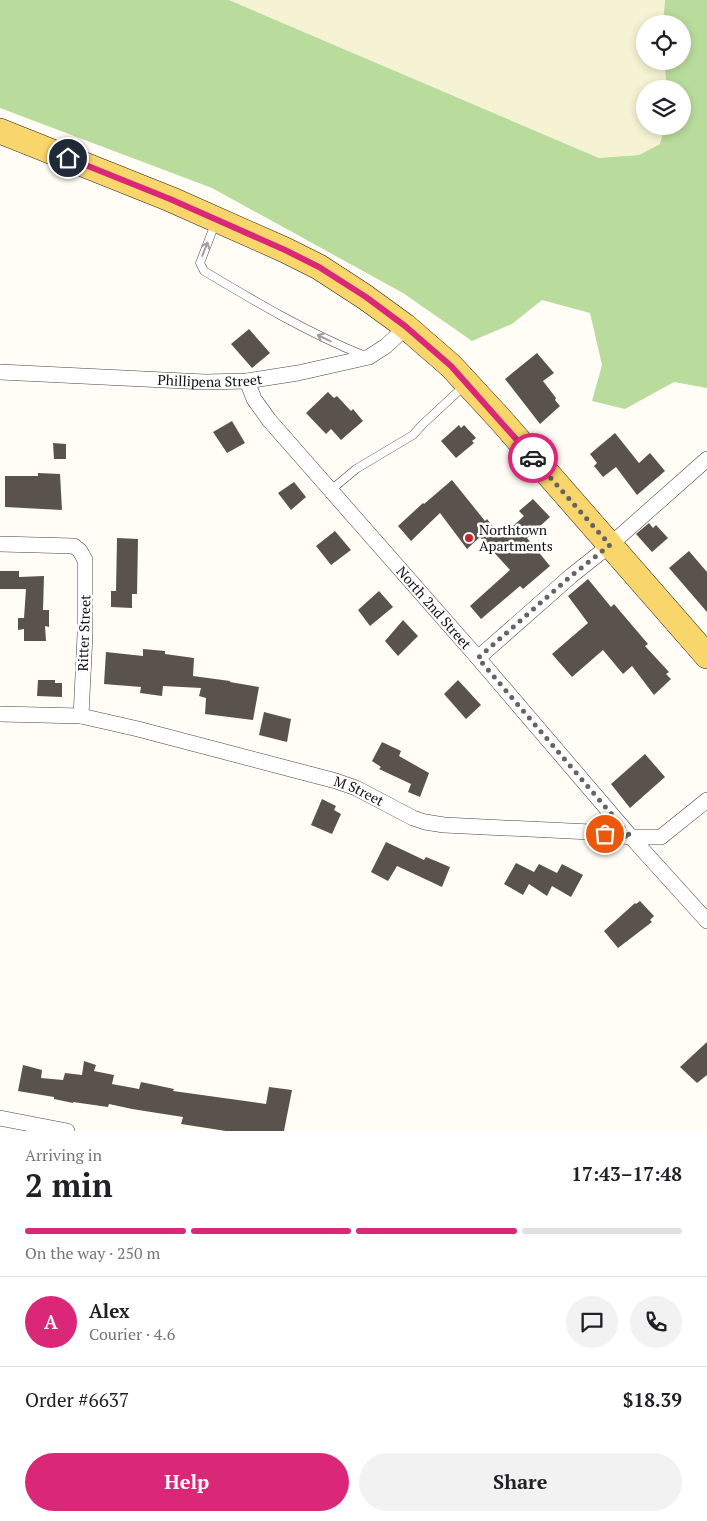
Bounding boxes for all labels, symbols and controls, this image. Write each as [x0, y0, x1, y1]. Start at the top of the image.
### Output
map controls [636, 15, 691, 135]
button: locate [636, 15, 691, 70]
button: layers [636, 80, 691, 135]
pin [47, 137, 89, 179]
icon: home [54, 144, 82, 172]
one-way arrow [201, 241, 210, 257]
one-way arrow [317, 333, 332, 342]
street label: Phillipena Street [157, 369, 264, 391]
courier [508, 433, 558, 483]
icon: car [519, 444, 547, 472]
place label: Northtown Apartments [479, 520, 553, 555]
marker: Northtown Apartments [463, 532, 475, 544]
street label: North 2nd Street [393, 562, 476, 654]
street label: Ritter Street [73, 594, 94, 672]
street label: M Street [331, 771, 388, 810]
pin [584, 813, 626, 855]
icon: bag [591, 820, 619, 848]
text: Arriving in [25, 1144, 102, 1166]
text: 17:43–17:48 [571, 1161, 682, 1186]
text: 2 min [25, 1164, 113, 1206]
text: On the way · 250 m [25, 1242, 160, 1264]
button: chat [566, 1296, 618, 1348]
button: phone [630, 1296, 682, 1348]
text: Alex [89, 1298, 130, 1323]
text: A [44, 1309, 58, 1334]
text: Courier · 4.6 [89, 1323, 175, 1345]
text: Order #6637 [25, 1387, 129, 1412]
text: $18.39 [623, 1387, 682, 1412]
button: Help [25, 1453, 349, 1511]
button: Share [359, 1453, 682, 1511]

